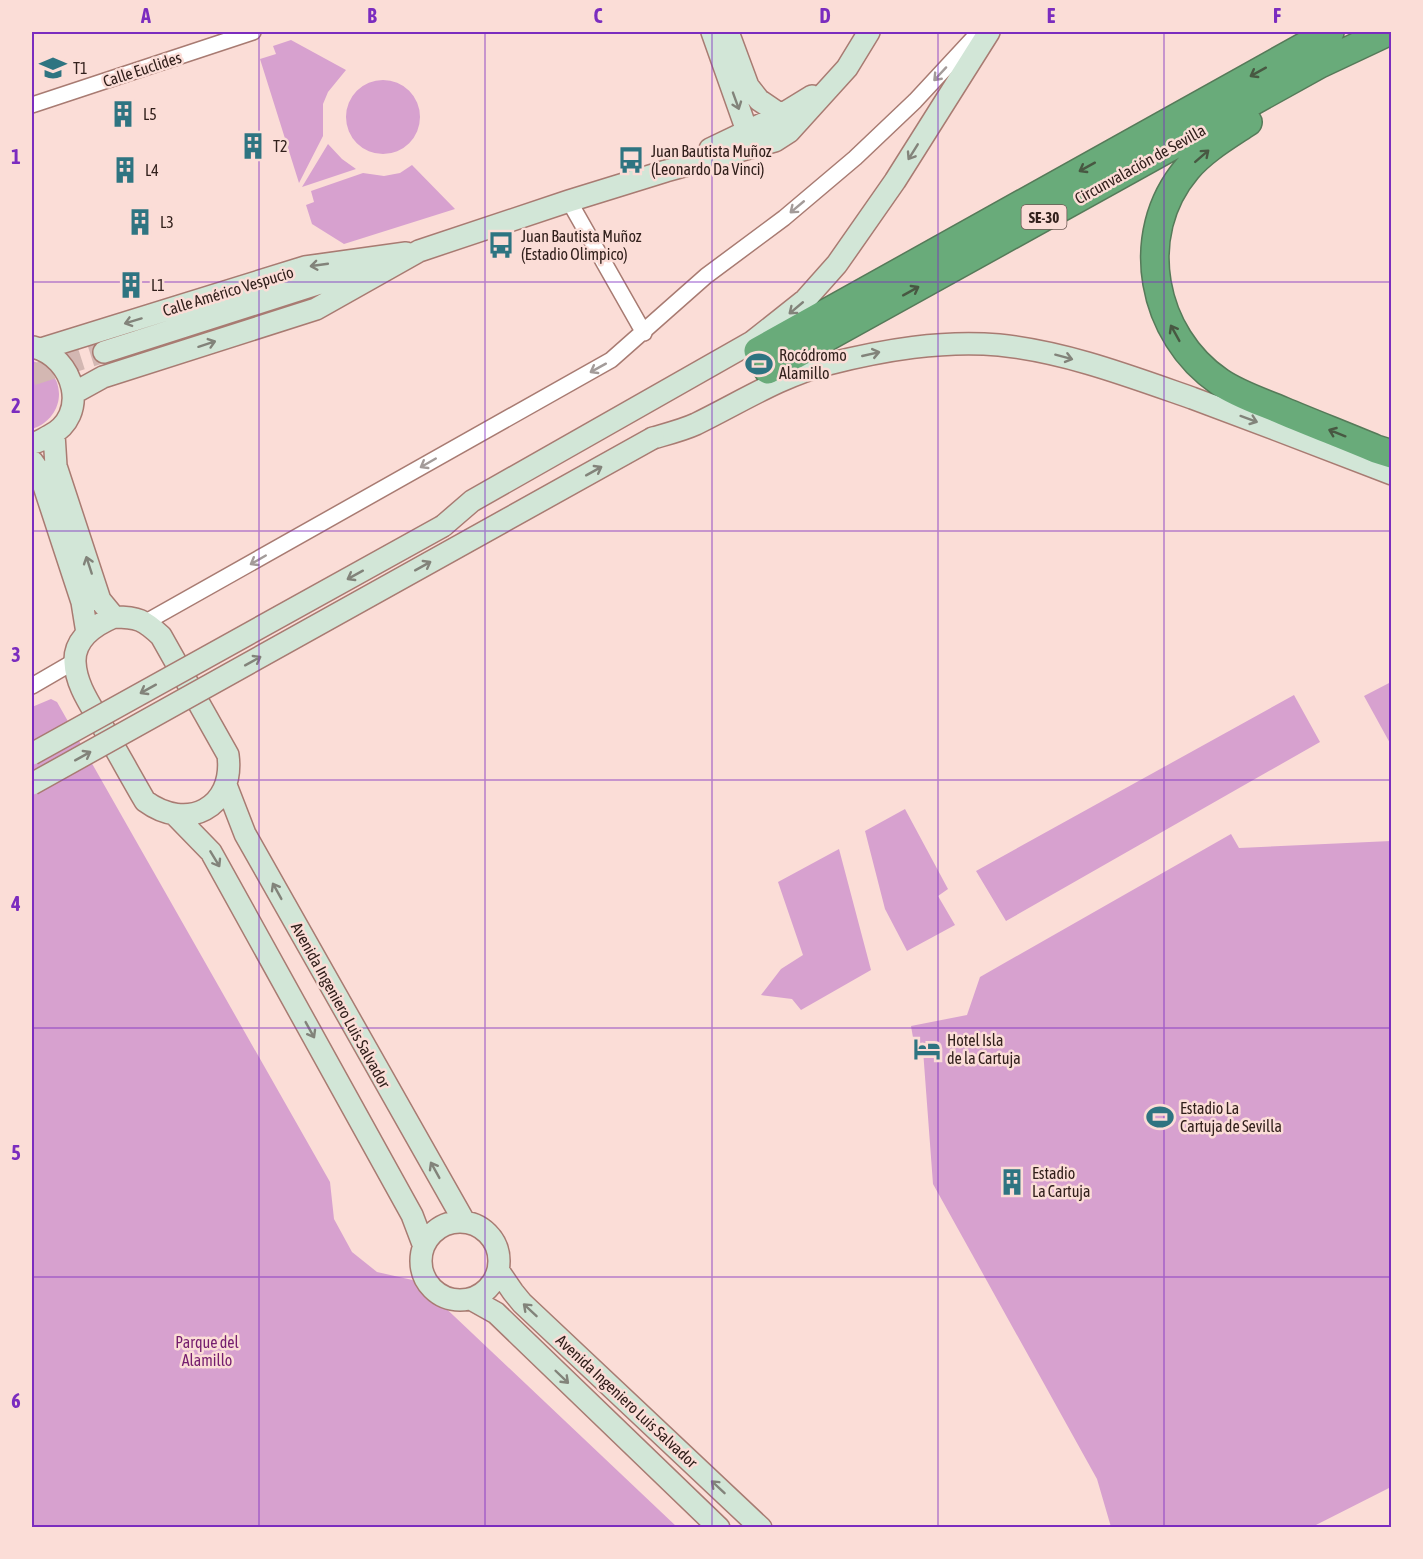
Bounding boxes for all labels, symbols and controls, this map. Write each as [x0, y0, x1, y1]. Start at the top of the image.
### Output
text: A [140, 4, 151, 27]
text: B [367, 4, 377, 27]
text: C [594, 4, 603, 27]
text: D [819, 4, 831, 27]
text: E [1047, 4, 1056, 27]
text: F [1273, 4, 1281, 27]
street label: Calle Euclides [101, 48, 184, 90]
school or university icon: T1 [38, 53, 68, 83]
place label: T1 [73, 59, 88, 77]
one-way arrow [932, 67, 947, 82]
one-way arrow [1249, 67, 1267, 78]
one-way arrow [732, 92, 743, 110]
building icon: L5 [108, 99, 138, 129]
place label: L5 [143, 105, 157, 123]
street label: Circunvalación de Sevilla [1071, 121, 1209, 207]
building icon: T2 [238, 131, 268, 161]
place label: T2 [273, 137, 288, 155]
place label: Juan Bautista Muñoz (Leonardo Da Vinci) [651, 142, 772, 179]
one-way arrow [907, 143, 919, 160]
text: 1 [11, 145, 21, 168]
bus stop icon: Juan Bautista Muñoz (Leonardo Da Vinci) [616, 145, 646, 175]
one-way arrow [1194, 149, 1209, 163]
building icon: L4 [110, 155, 140, 185]
place label: L4 [145, 161, 159, 179]
one-way arrow [1079, 161, 1096, 173]
one-way arrow [790, 200, 805, 214]
road number: SE-30 [1022, 205, 1066, 229]
building icon: L3 [125, 207, 155, 237]
place label: L3 [160, 213, 174, 231]
place label: Juan Bautista Muñoz (Estadio Olimpico) [521, 227, 642, 264]
bus stop icon: Juan Bautista Muñoz (Estadio Olimpico) [486, 230, 516, 260]
one-way arrow [310, 259, 330, 270]
street label: Calle Américo Vespucio [160, 263, 296, 320]
building icon: L1 [116, 270, 146, 300]
place label: L1 [151, 276, 165, 294]
one-way arrow [902, 285, 919, 297]
one-way arrow [788, 301, 804, 314]
one-way arrow [124, 316, 143, 327]
one-way arrow [1169, 325, 1181, 342]
one-way arrow [197, 338, 216, 349]
place label: Rocódromo Alamillo [779, 346, 847, 382]
one-way arrow [861, 347, 880, 359]
sports icon: Rocódromo Alamillo [744, 349, 774, 379]
one-way arrow [1054, 351, 1073, 363]
one-way arrow [589, 363, 607, 374]
text: 2 [11, 394, 21, 417]
one-way arrow [1239, 414, 1257, 425]
one-way arrow [1328, 427, 1346, 438]
one-way arrow [419, 458, 437, 469]
one-way arrow [585, 465, 602, 477]
one-way arrow [250, 555, 268, 566]
one-way arrow [82, 556, 93, 575]
one-way arrow [414, 560, 432, 571]
one-way arrow [347, 569, 364, 581]
text: 3 [11, 643, 21, 666]
one-way arrow [244, 655, 261, 667]
one-way arrow [140, 684, 157, 696]
one-way arrow [73, 750, 91, 761]
one-way arrow [209, 850, 221, 867]
one-way arrow [271, 883, 283, 900]
text: 4 [10, 892, 21, 915]
street label: Avenida Ingeniero Luis Salvador [287, 919, 394, 1092]
one-way arrow [304, 1021, 316, 1038]
place label: Hotel Isla de la Cartuja [947, 1031, 1021, 1068]
hotel icon: Hotel Isla de la Cartuja [912, 1034, 942, 1064]
place label: Estadio La Cartuja de Sevilla [1180, 1099, 1282, 1136]
sports icon: Estadio La Cartuja de Sevilla [1145, 1102, 1175, 1132]
text: 5 [11, 1141, 21, 1164]
one-way arrow [429, 1162, 440, 1180]
place label: Estadio La Cartuja [1032, 1164, 1090, 1201]
building icon: Estadio La Cartuja [997, 1167, 1027, 1197]
one-way arrow [523, 1303, 538, 1318]
street label: Avenida Ingeniero Luis Salvador [552, 1331, 701, 1472]
park label: Parque del Alamillo [175, 1333, 240, 1369]
one-way arrow [555, 1370, 570, 1385]
text: 6 [11, 1389, 21, 1412]
one-way arrow [711, 1481, 726, 1495]

